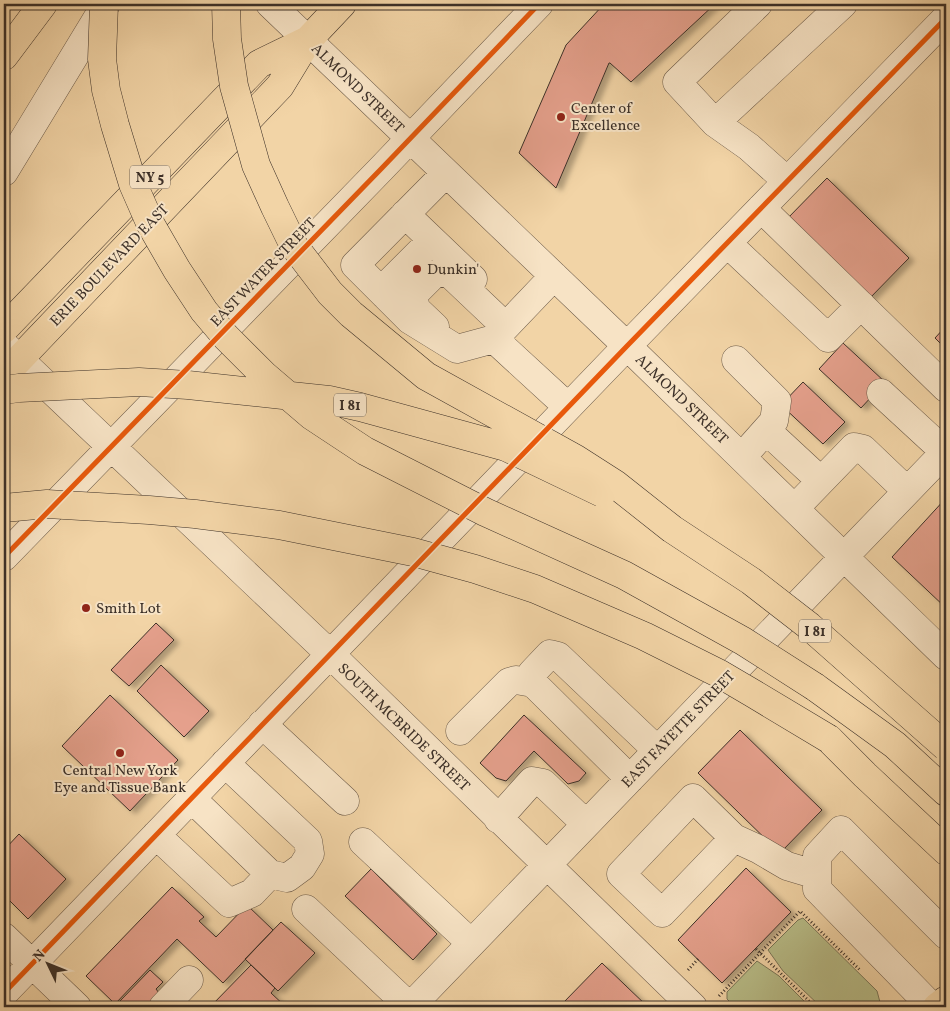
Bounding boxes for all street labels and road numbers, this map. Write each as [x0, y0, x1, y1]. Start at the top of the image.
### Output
street label: ALMOND STREET [306, 39, 408, 139]
road number: NY 5 [130, 166, 170, 188]
street label: ERIE BOULEVARD EAST [46, 200, 174, 332]
street label: EAST WATER STREET [206, 214, 322, 332]
street label: ALMOND STREET [630, 350, 732, 450]
road number: I 81 [334, 394, 366, 416]
road number: I 81 [799, 620, 831, 642]
street label: SOUTH MCBRIDE STREET [332, 659, 474, 797]
street label: EAST FAYETTE STREET [618, 667, 741, 793]

